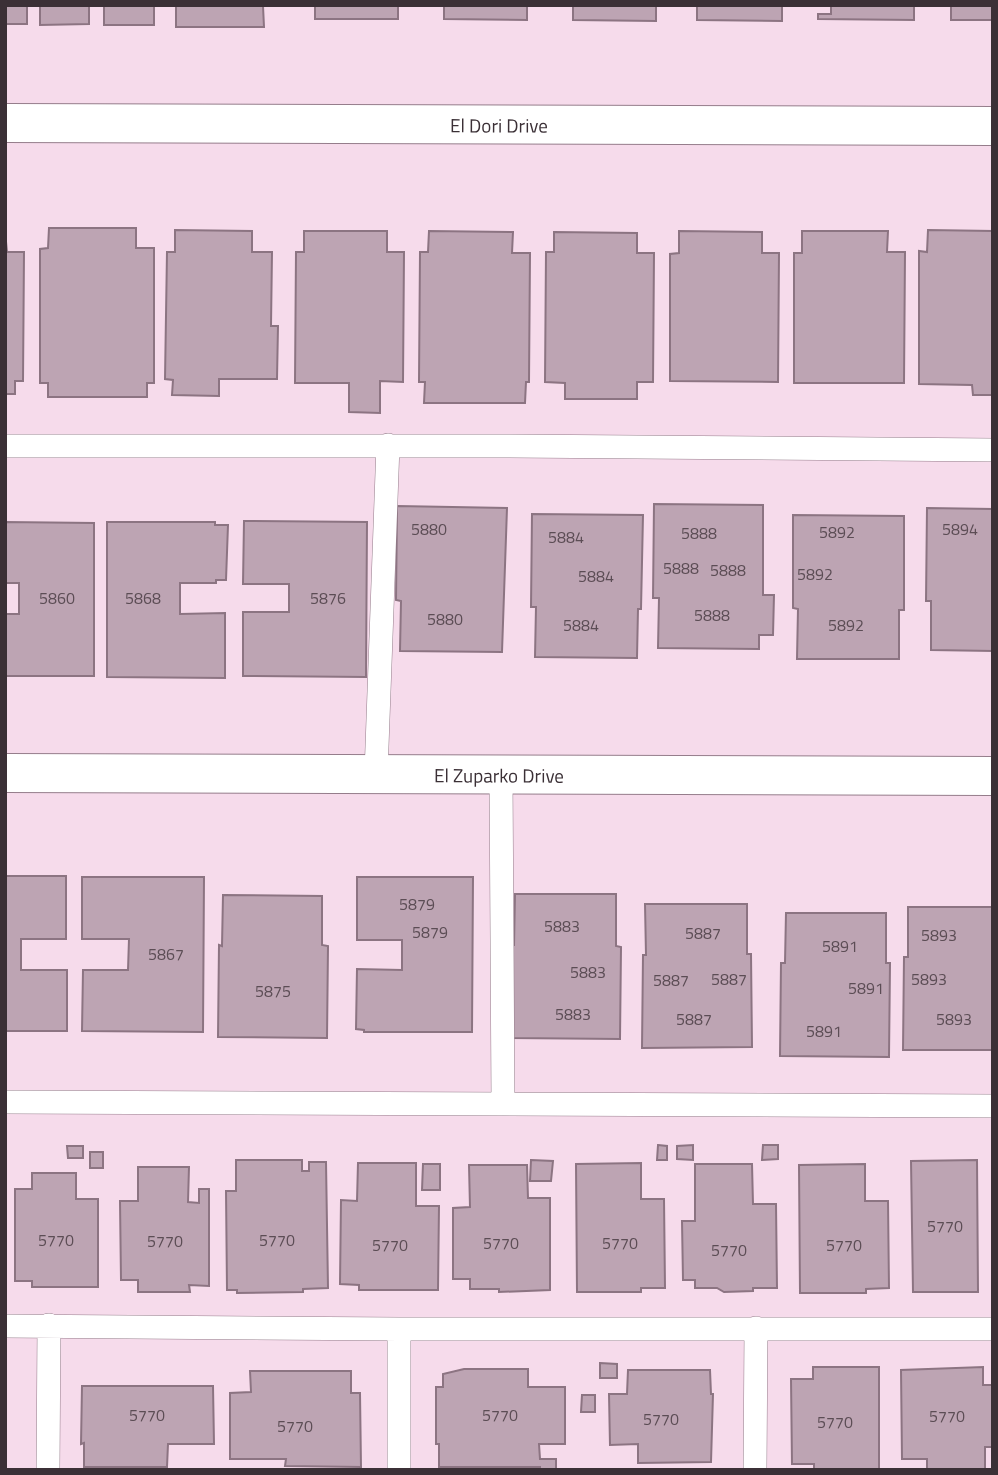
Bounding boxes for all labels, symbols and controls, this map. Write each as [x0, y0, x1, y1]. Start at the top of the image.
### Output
street label: El Dori Drive [450, 110, 548, 139]
house number: 5880 [411, 517, 447, 541]
house number: 5894 [942, 517, 978, 541]
house number: 5892 [819, 520, 855, 544]
house number: 5888 [681, 521, 717, 545]
house number: 5884 [548, 525, 584, 549]
house number: 5888 [663, 556, 699, 580]
house number: 5888 [710, 558, 746, 582]
house number: 5892 [797, 562, 833, 586]
house number: 5884 [578, 564, 614, 588]
house number: 5860 [39, 586, 75, 610]
house number: 5868 [125, 586, 161, 610]
house number: 5876 [310, 586, 346, 610]
house number: 5888 [694, 603, 730, 627]
house number: 5880 [427, 607, 463, 631]
house number: 5884 [563, 613, 599, 637]
house number: 5892 [828, 613, 864, 637]
street label: El Zuparko Drive [434, 760, 564, 789]
house number: 5879 [399, 892, 435, 916]
house number: 5883 [544, 914, 580, 938]
house number: 5879 [412, 920, 448, 944]
house number: 5887 [685, 921, 721, 945]
house number: 5893 [921, 923, 957, 947]
house number: 5891 [822, 934, 858, 958]
house number: 5867 [148, 942, 184, 966]
house number: 5883 [570, 960, 606, 984]
house number: 5887 [711, 967, 747, 991]
house number: 5893 [911, 967, 947, 991]
house number: 5887 [653, 968, 689, 992]
house number: 5891 [848, 976, 884, 1000]
house number: 5875 [255, 979, 291, 1003]
house number: 5883 [555, 1002, 591, 1026]
house number: 5887 [676, 1007, 712, 1031]
house number: 5893 [936, 1007, 972, 1031]
house number: 5891 [806, 1019, 842, 1043]
house number: 5770 [927, 1214, 963, 1238]
house number: 5770 [38, 1228, 74, 1252]
house number: 5770 [259, 1228, 295, 1252]
house number: 5770 [147, 1229, 183, 1253]
house number: 5770 [483, 1231, 519, 1255]
house number: 5770 [602, 1231, 638, 1255]
house number: 5770 [372, 1233, 408, 1257]
house number: 5770 [826, 1233, 862, 1257]
house number: 5770 [711, 1238, 747, 1262]
house number: 5770 [129, 1403, 165, 1427]
house number: 5770 [482, 1403, 518, 1427]
house number: 5770 [929, 1404, 965, 1428]
house number: 5770 [643, 1407, 679, 1431]
house number: 5770 [817, 1410, 853, 1434]
house number: 5770 [277, 1414, 313, 1438]

